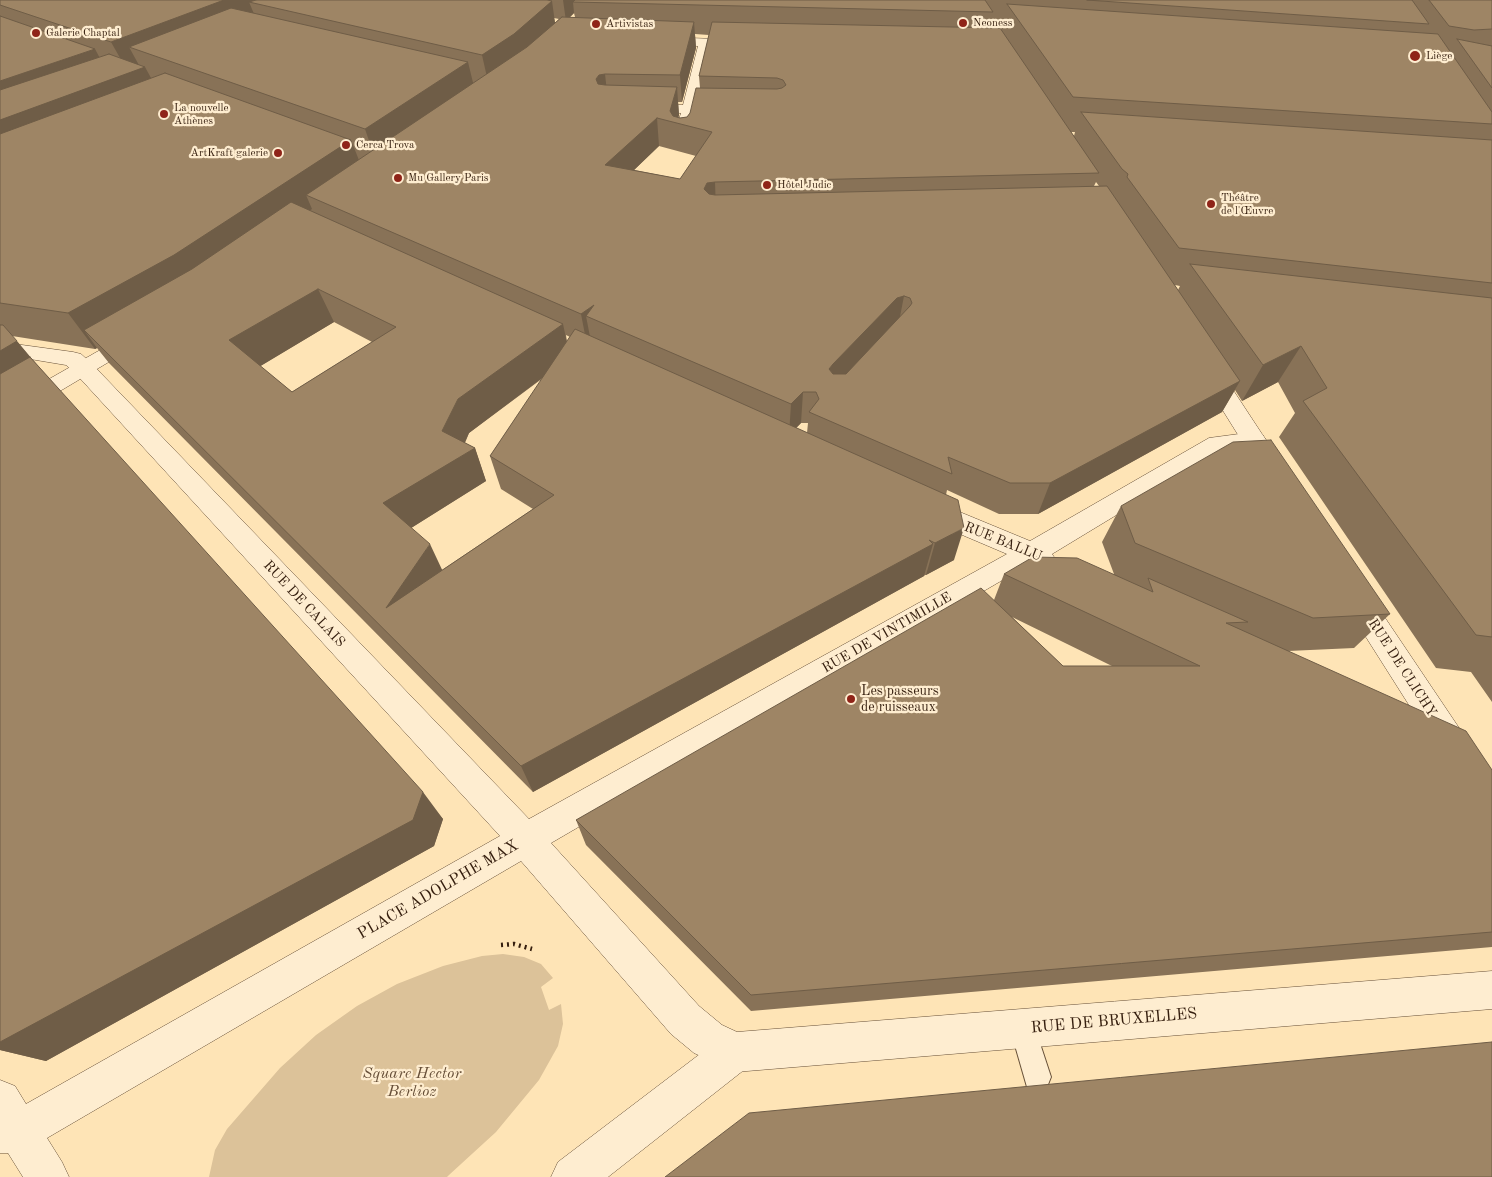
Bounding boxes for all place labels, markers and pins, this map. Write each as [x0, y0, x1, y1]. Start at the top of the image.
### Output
place label: Neoness [973, 16, 1013, 30]
place label: Artivistas [606, 17, 653, 31]
marker: Neoness [957, 17, 969, 29]
marker: Artivistas [590, 18, 602, 30]
place label: Galerie Chaptal [46, 26, 120, 40]
marker: Galerie Chaptal [30, 27, 42, 39]
marker: Liège [1408, 49, 1422, 63]
place label: Liège [1426, 49, 1452, 63]
place label: La nouvelle Athènes [174, 101, 229, 127]
marker: La nouvelle Athènes [158, 108, 170, 120]
place label: Cerca Trova [356, 138, 415, 152]
marker: Cerca Trova [340, 139, 352, 151]
place label: ArtKraft galerie [190, 146, 268, 160]
marker: ArtKraft galerie [272, 147, 284, 159]
place label: Mu Gallery Paris [408, 171, 489, 185]
marker: Mu Gallery Paris [392, 172, 404, 184]
place label: Hôtel Judic [777, 178, 831, 192]
marker: Hôtel Judic [761, 179, 773, 191]
place label: Théâtre de l'Œuvre [1221, 191, 1273, 217]
marker: Théâtre de l'Œuvre [1205, 198, 1217, 210]
place label: Les passeurs de ruisseaux [861, 683, 939, 716]
marker: Les passeurs de ruisseaux [845, 693, 857, 705]

